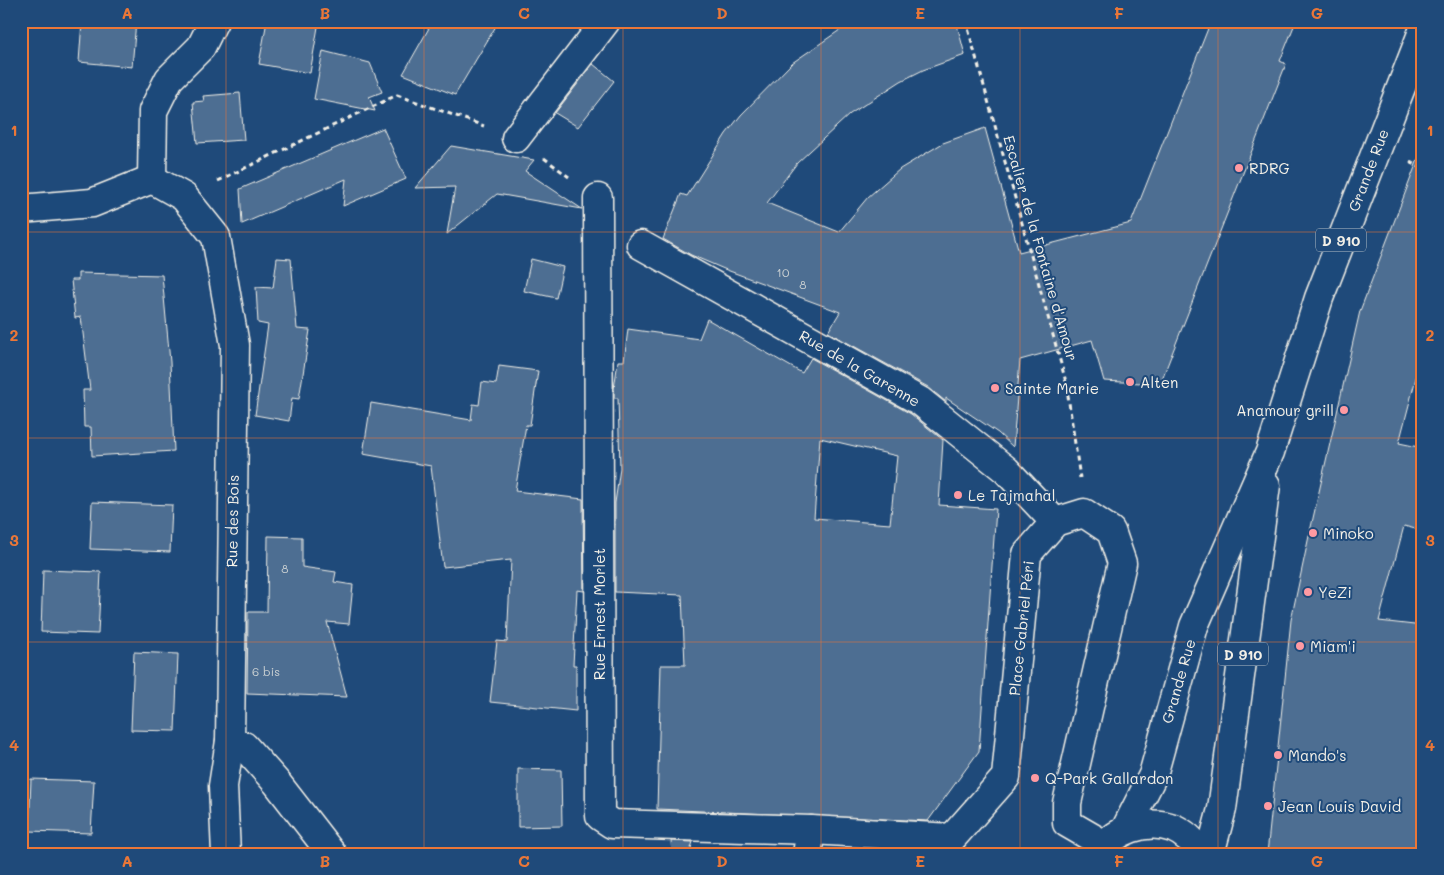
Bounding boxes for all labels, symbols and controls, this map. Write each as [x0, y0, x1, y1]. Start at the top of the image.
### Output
text: A [121, 2, 133, 23]
text: B [320, 2, 330, 23]
text: C [518, 2, 530, 23]
text: D [716, 2, 728, 23]
text: E [915, 2, 925, 23]
text: F [1114, 2, 1124, 23]
text: G [1311, 2, 1323, 23]
text: 1 [10, 119, 18, 140]
text: 1 [1426, 119, 1434, 140]
street label: Grande Rue [1343, 126, 1393, 214]
street label: Escalier de la Fontaine d'Amour [999, 133, 1083, 363]
place label: RDRG [1249, 158, 1290, 178]
marker: RDRG [1233, 162, 1245, 174]
road number: D 910 [1316, 228, 1366, 252]
house number: 10 [777, 264, 790, 280]
house number: 8 [799, 276, 807, 292]
text: 2 [10, 324, 19, 345]
text: 2 [1426, 324, 1435, 345]
street label: Rue de la Garenne [796, 325, 924, 411]
place label: Alten [1140, 372, 1178, 392]
marker: Alten [1124, 376, 1136, 388]
place label: Sainte Marie [1005, 378, 1099, 398]
marker: Sainte Marie [989, 382, 1001, 394]
place label: Anamour grill [1236, 400, 1334, 420]
marker: Anamour grill [1338, 404, 1350, 416]
street label: Rue des Bois [221, 474, 243, 568]
place label: Le Tajmahal [968, 485, 1056, 505]
marker: Le Tajmahal [952, 489, 964, 501]
place label: Minoko [1323, 523, 1374, 543]
marker: Minoko [1307, 527, 1319, 539]
text: 3 [9, 529, 19, 550]
text: 3 [1425, 529, 1435, 550]
street label: Rue Ernest Morlet [589, 548, 609, 680]
street label: Place Gabriel Péri [1004, 559, 1038, 697]
house number: 8 [281, 560, 289, 576]
place label: YeZi [1318, 582, 1352, 602]
marker: YeZi [1302, 586, 1314, 598]
street label: Grande Rue [1156, 636, 1200, 726]
place label: Miam'i [1310, 636, 1356, 656]
marker: Miam'i [1294, 640, 1306, 652]
road number: D 910 [1218, 642, 1268, 666]
house number: 6 bis [252, 663, 280, 679]
text: 4 [9, 734, 19, 755]
text: 4 [1425, 734, 1435, 755]
place label: Mando's [1288, 745, 1347, 765]
marker: Mando's [1272, 749, 1284, 761]
place label: Q-Park Gallardon [1045, 768, 1173, 788]
marker: Q-Park Gallardon [1029, 772, 1041, 784]
place label: Jean Louis David [1278, 796, 1401, 816]
marker: Jean Louis David [1262, 800, 1274, 812]
text: A [121, 850, 133, 871]
text: B [320, 850, 330, 871]
text: C [518, 850, 530, 871]
text: D [716, 850, 728, 871]
text: E [915, 850, 925, 871]
text: F [1114, 850, 1124, 871]
text: G [1311, 850, 1323, 871]

